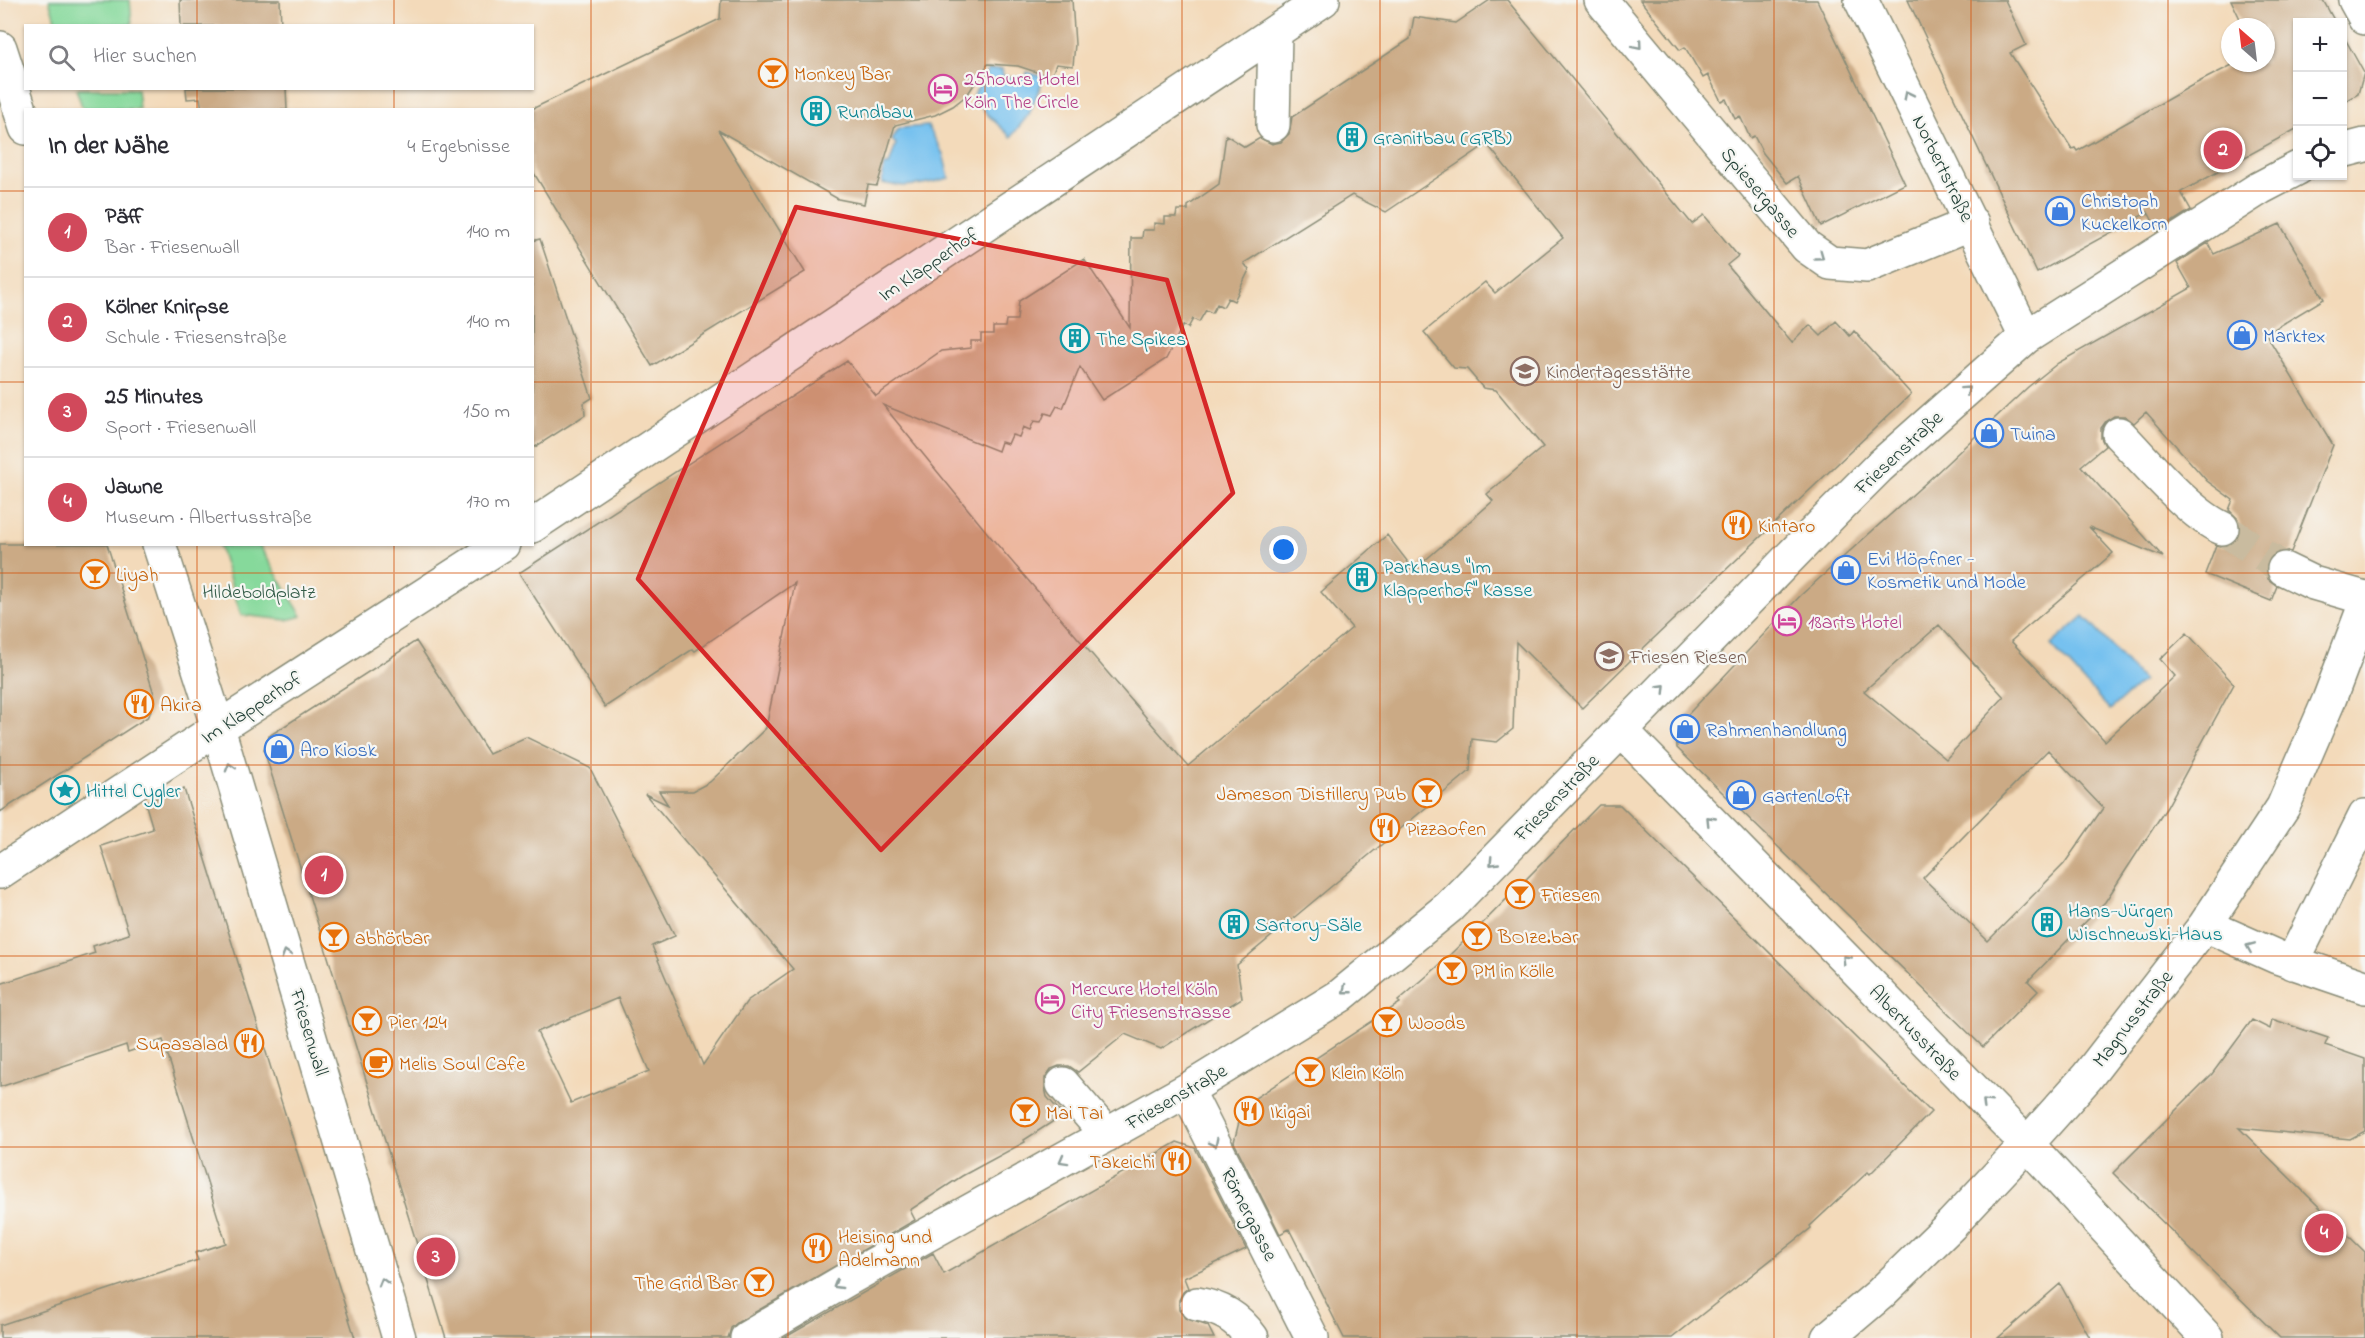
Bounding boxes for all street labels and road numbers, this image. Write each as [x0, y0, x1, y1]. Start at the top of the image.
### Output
street label: Norbertstraße [1903, 111, 1980, 228]
street label: Spiesergasse [1712, 142, 1806, 246]
street label: Im Klapperhof [874, 221, 986, 310]
street label: Friesenstraße [1848, 405, 1951, 503]
street label: Im Klapperhof [196, 665, 309, 753]
street label: Friesenstraße [1508, 748, 1607, 850]
street label: Magnusstraße [2087, 965, 2182, 1075]
street label: Albertusstraße [1861, 979, 1967, 1088]
street label: Friesenwall [280, 985, 335, 1080]
street label: Friesenstraße [1120, 1057, 1233, 1139]
street label: Römergasse [1211, 1163, 1284, 1267]

